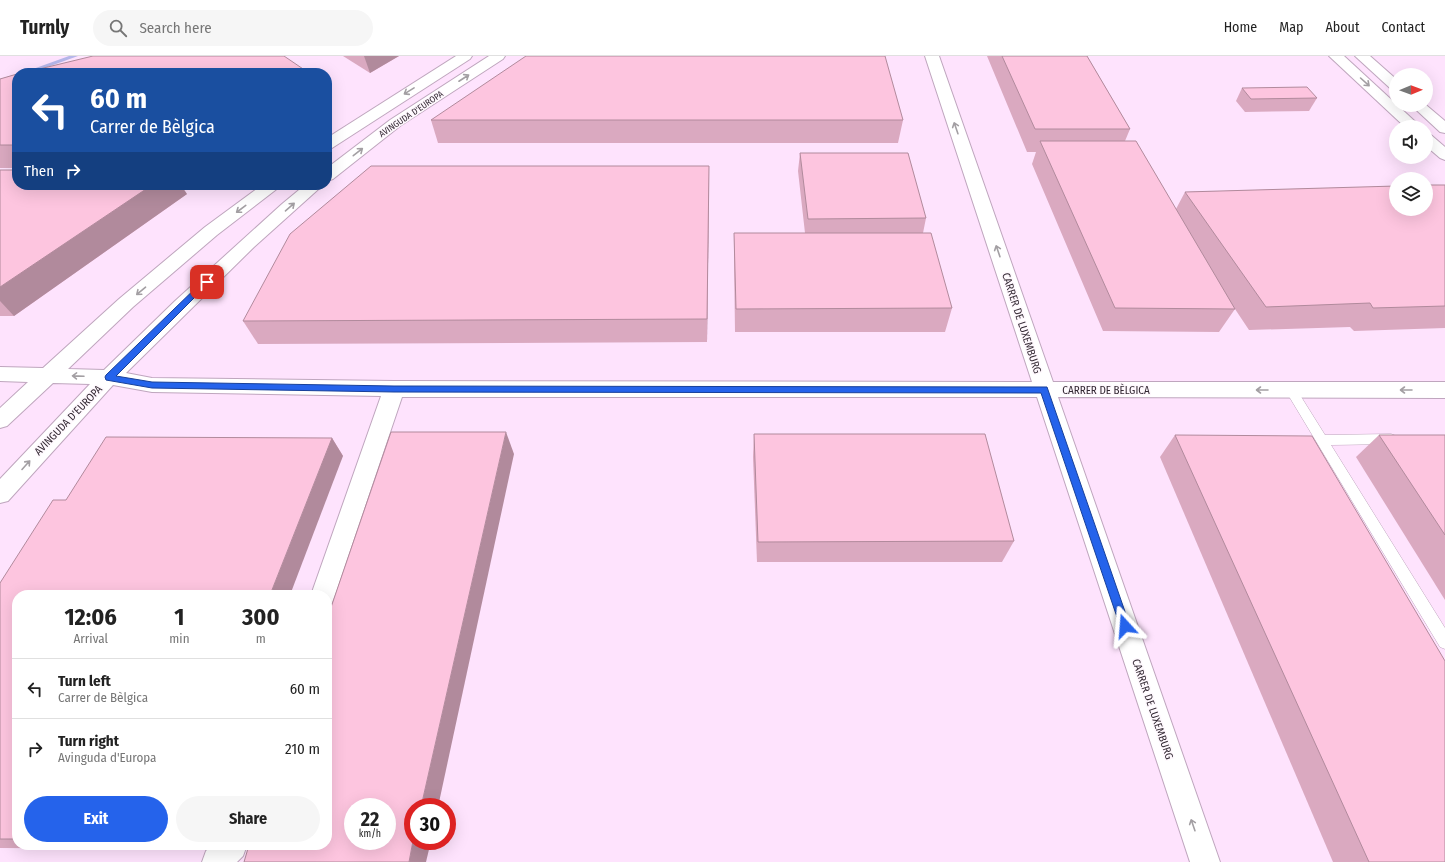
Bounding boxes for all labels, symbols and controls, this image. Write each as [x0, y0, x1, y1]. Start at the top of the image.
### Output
search box [93, 10, 373, 46]
text: Turnly [20, 16, 69, 39]
icon: search [107, 17, 129, 39]
text: Search here [139, 19, 212, 37]
text: Home [1224, 19, 1257, 36]
text: Map [1279, 19, 1303, 36]
text: About [1325, 19, 1360, 36]
text: Contact [1382, 19, 1425, 36]
north arrow [1389, 68, 1433, 112]
map controls [1389, 68, 1433, 216]
one-way arrow [459, 74, 470, 82]
one-way arrow [1360, 77, 1370, 87]
text: 60 m [90, 82, 147, 115]
icon: left [24, 84, 76, 136]
one-way arrow [403, 88, 415, 96]
street label: AVINGUDA D'EUROPA [377, 89, 445, 139]
text: Carrer de Bèlgica [90, 116, 215, 138]
button: sound [1389, 120, 1433, 164]
one-way arrow [952, 122, 960, 134]
one-way arrow [352, 147, 363, 156]
icon: right [62, 160, 84, 182]
text: Then [24, 162, 54, 180]
button: layers [1389, 172, 1433, 216]
one-way arrow [285, 202, 295, 211]
one-way arrow [236, 204, 247, 213]
one-way arrow [994, 246, 1002, 258]
pin [190, 265, 224, 299]
icon: arrive [196, 271, 218, 293]
street label: CARRER DE LUXEMBURG [999, 271, 1044, 375]
one-way arrow [135, 286, 146, 295]
one-way arrow [72, 372, 85, 380]
street label: AVINGUDA D'EUROPA [32, 383, 105, 458]
street label: CARRER DE BÈLGICA [1062, 383, 1150, 397]
one-way arrow [1256, 386, 1269, 394]
one-way arrow [1400, 386, 1413, 394]
one-way arrow [21, 460, 30, 470]
text: 12:06 [64, 603, 117, 631]
text: 1 [174, 603, 185, 631]
text: 300 [242, 603, 280, 631]
position arrow [1104, 605, 1146, 647]
text: Arrival [73, 631, 108, 646]
text: min [169, 631, 189, 646]
text: m [256, 631, 266, 646]
street label: CARRER DE LUXEMBURG [1129, 657, 1176, 761]
text: Turn left [58, 672, 111, 690]
icon: left [24, 678, 46, 700]
text: 60 m [290, 680, 320, 698]
text: Carrer de Bèlgica [58, 690, 148, 705]
text: Turn right [58, 732, 119, 750]
icon: right [24, 738, 46, 760]
text: 210 m [285, 740, 320, 758]
text: Avinguda d'Europa [58, 750, 156, 765]
button: Exit [24, 796, 168, 842]
button: Share [176, 796, 320, 842]
speed limit sign: 30 [404, 798, 456, 850]
text: 22 [361, 807, 379, 831]
one-way arrow [1189, 819, 1196, 832]
text: km/h [359, 828, 381, 840]

